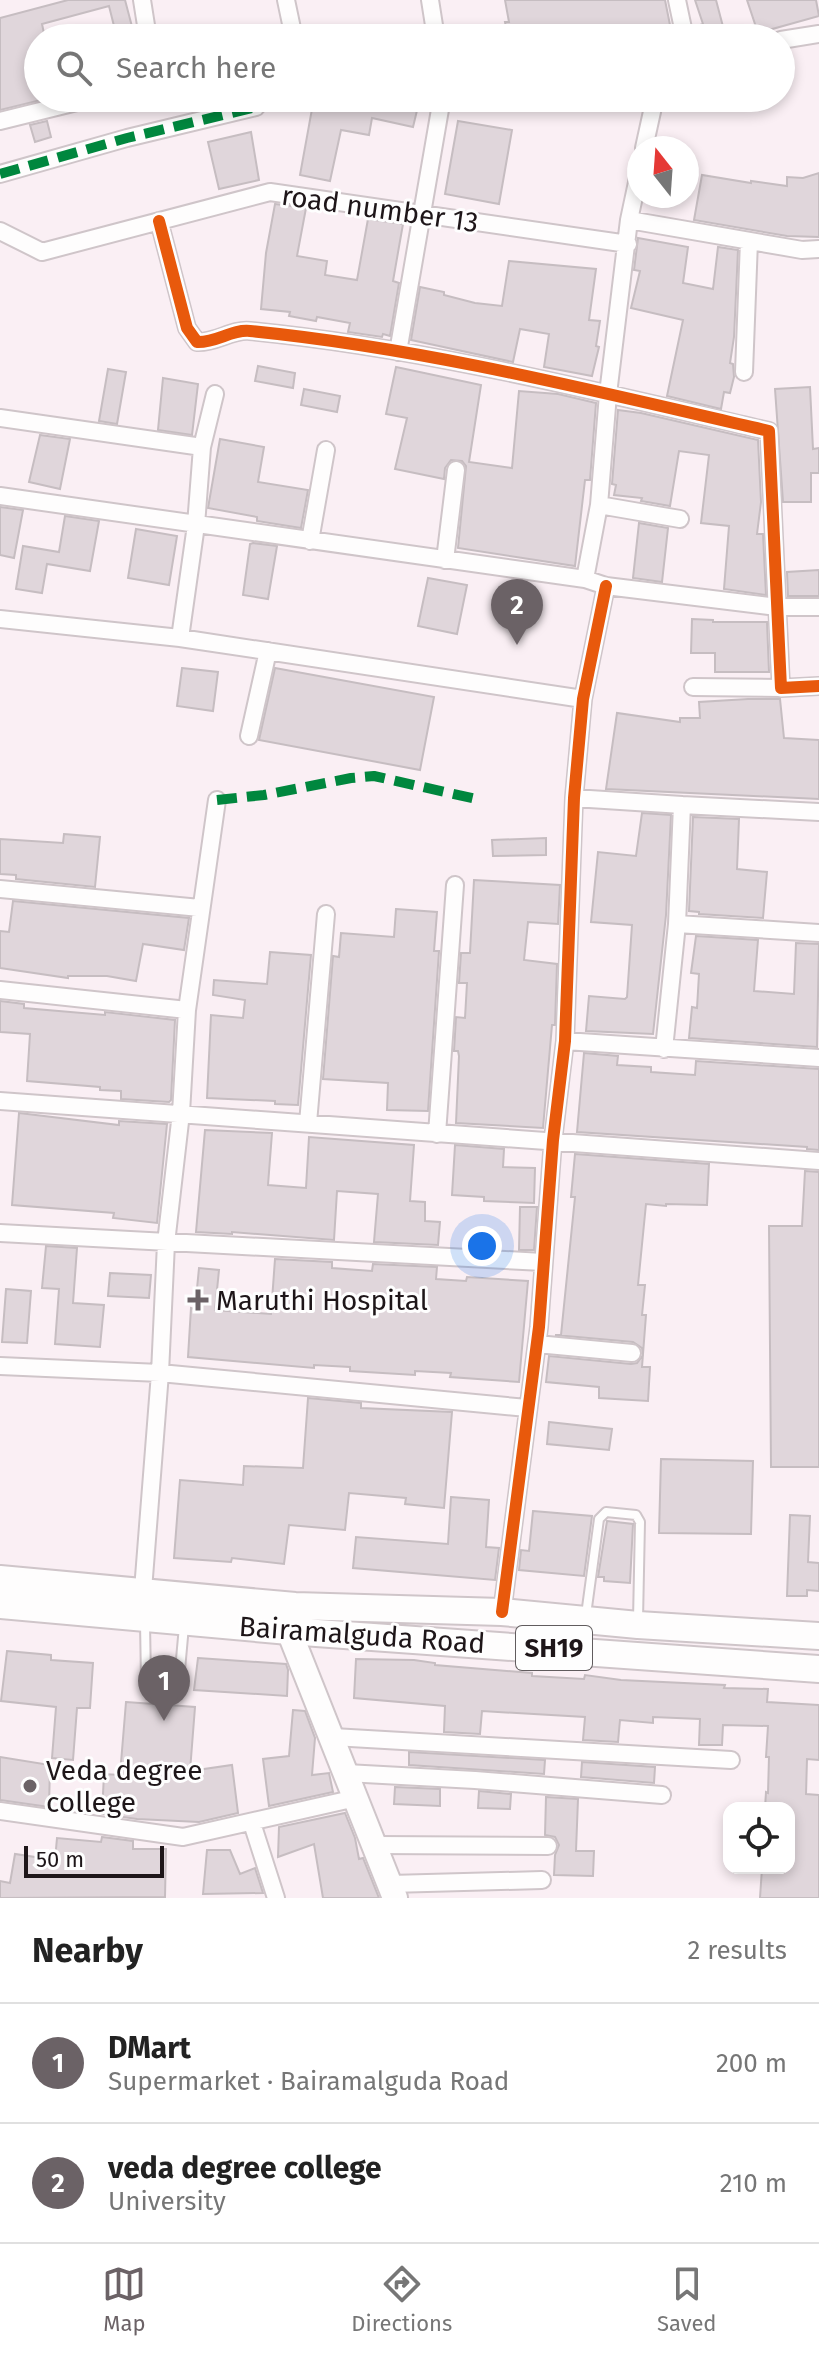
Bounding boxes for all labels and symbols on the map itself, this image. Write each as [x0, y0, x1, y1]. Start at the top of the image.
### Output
north arrow [627, 136, 699, 208]
street label: road number 13 [279, 179, 481, 239]
pin: 2 [491, 579, 543, 645]
your location [462, 1226, 502, 1266]
place label: Maruthi Hospital [216, 1284, 428, 1317]
marker: Maruthi Hospital [187, 1289, 209, 1311]
street label: Bairamalguda Road [238, 1610, 486, 1660]
road number: SH19 [516, 1626, 592, 1670]
pin: 1 [138, 1655, 190, 1721]
place label: Veda degree college [46, 1754, 203, 1819]
marker: Veda degree college [21, 1777, 39, 1795]
scale bar [24, 1842, 164, 1878]

